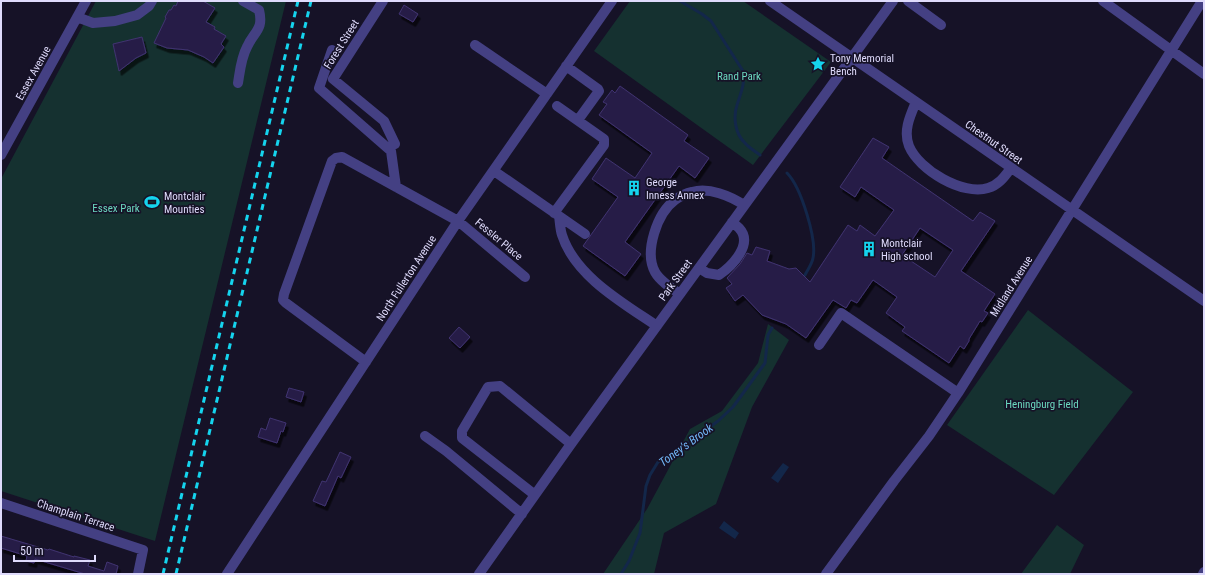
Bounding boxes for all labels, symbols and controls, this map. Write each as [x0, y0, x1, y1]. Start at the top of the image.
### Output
street label: Forest Street [321, 17, 362, 71]
street label: Essex Avenue [13, 44, 54, 102]
place label: Tony Memorial Bench [830, 52, 894, 78]
place icon: Tony Memorial Bench [809, 55, 827, 73]
park label: Rand Park [717, 70, 761, 83]
street label: Chestnut Street [962, 118, 1025, 167]
place label: George Inness Annex [646, 176, 704, 202]
building icon: George Inness Annex [625, 179, 643, 197]
place label: Montclair Mounties [164, 190, 206, 216]
sports icon: Montclair Mounties [143, 193, 161, 211]
park label: Essex Park [92, 202, 140, 215]
street label: Fessler Place [472, 216, 525, 263]
street label: North Fullerton Avenue [374, 233, 439, 324]
place label: Montclair High school [881, 237, 933, 263]
building icon: Montclair High school [860, 240, 878, 258]
street label: Midland Avenue [988, 254, 1035, 319]
street label: Park Street [656, 257, 695, 303]
park label: Heningburg Field [1005, 398, 1079, 411]
water label: Toney's Brook [656, 420, 716, 469]
street label: Champlain Terrace [35, 497, 116, 534]
scale bar [14, 537, 95, 563]
text: 50 m [20, 544, 44, 558]

